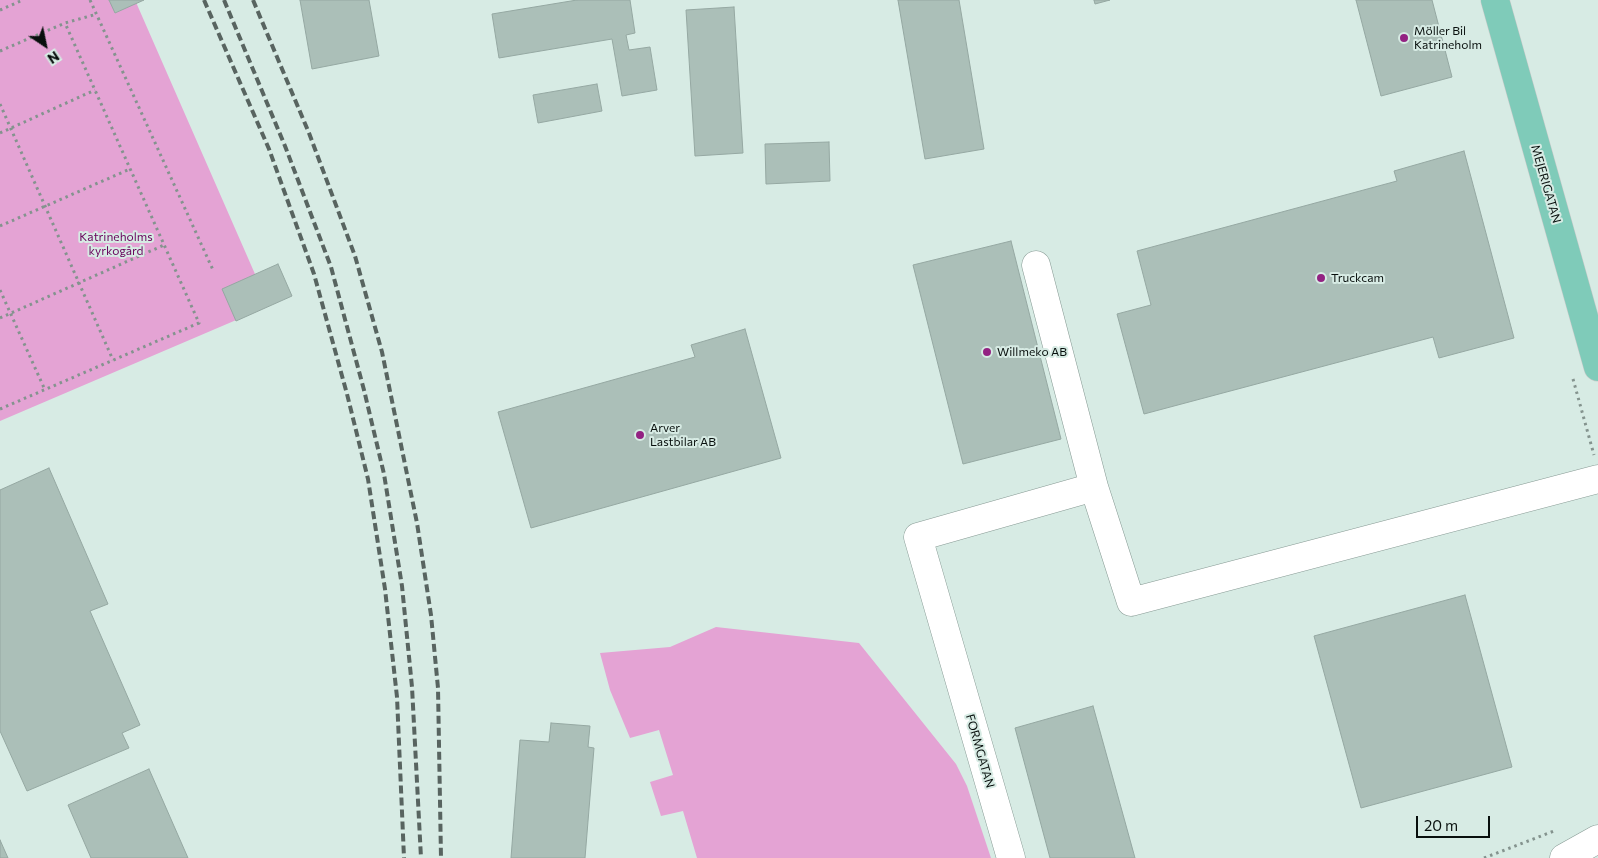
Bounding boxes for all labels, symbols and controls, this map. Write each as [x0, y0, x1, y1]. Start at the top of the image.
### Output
north arrow [20, 20, 70, 70]
place label: Möller Bil Katrineholm [1414, 24, 1482, 52]
marker: Möller Bil Katrineholm [1398, 32, 1410, 44]
text: N [45, 48, 63, 68]
street label: MEJERIGATAN [1528, 143, 1564, 225]
park label: Katrineholms kyrkogård [79, 230, 153, 258]
place label: Truckcam [1331, 271, 1384, 285]
marker: Truckcam [1315, 272, 1327, 284]
place label: Willmeko AB [997, 345, 1067, 359]
marker: Willmeko AB [981, 346, 993, 358]
place label: Arver Lastbilar AB [650, 421, 716, 449]
marker: Arver Lastbilar AB [634, 429, 646, 441]
street label: FORMGATAN [963, 712, 997, 790]
scale bar [1418, 806, 1492, 838]
text: 20 m [1424, 816, 1458, 834]

